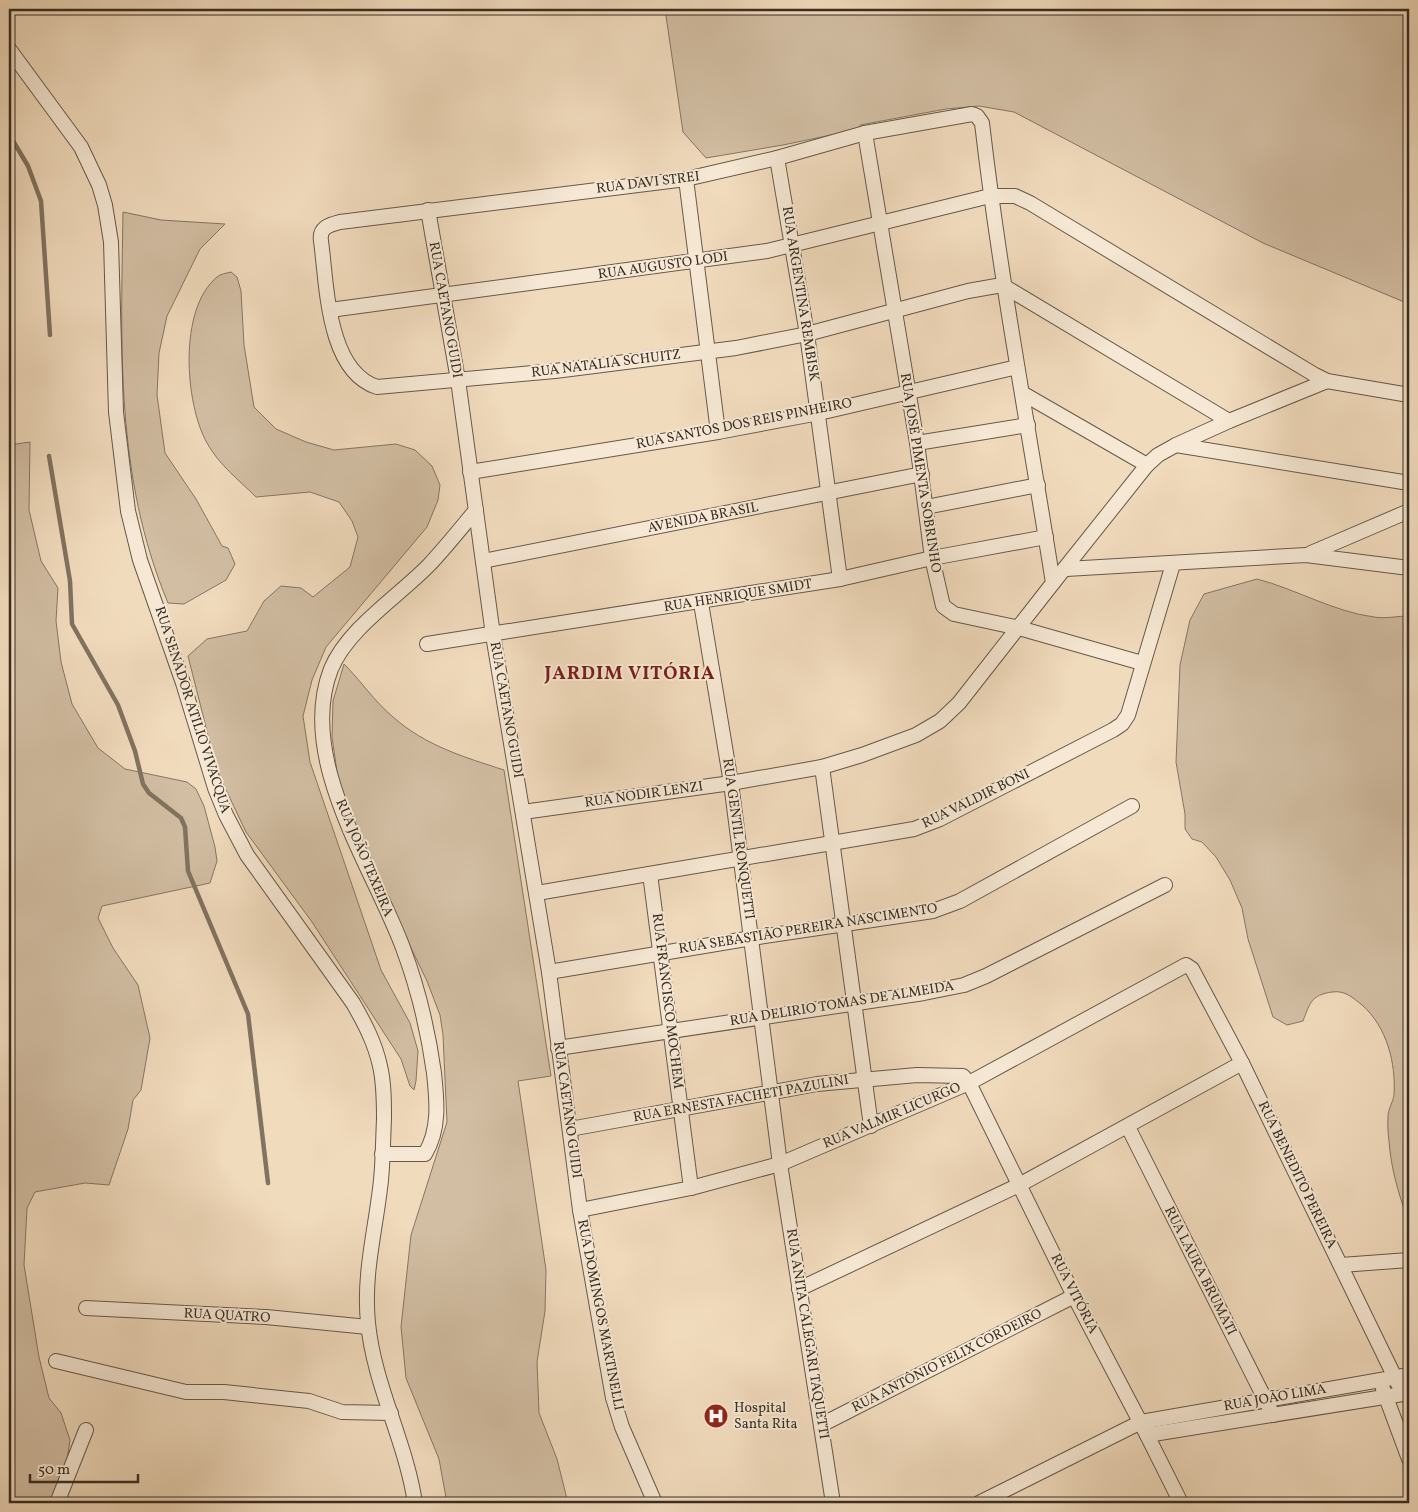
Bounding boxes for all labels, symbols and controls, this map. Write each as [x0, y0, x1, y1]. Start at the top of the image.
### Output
street label: RUA DAVI STREI [595, 167, 701, 199]
street label: RUA ARGENTINA REMBISK [777, 205, 823, 383]
street label: RUA CAETANO GUIDI [424, 240, 466, 380]
street label: RUA AUGUSTO LODI [597, 247, 729, 285]
street label: RUA NATALIA SCHUITZ [530, 345, 682, 383]
street label: RUA JOSÉ PIMENTA SOBRINHO [895, 372, 945, 574]
street label: RUA SANTOS DOS REIS PINHEIRO [634, 394, 854, 454]
street label: AVENIDA BRASIL [646, 498, 760, 538]
street label: RUA HENRIQUE SMIDT [662, 575, 814, 617]
street label: RUA SENADOR ATILIO VIVACQUA [149, 604, 235, 816]
street label: RUA CAETANO GUIDI [485, 640, 527, 780]
district label: JARDIM VITÓRIA [544, 661, 715, 687]
street label: RUA GENTIL RONQUETTI [717, 757, 759, 921]
street label: RUA VALDIR BONI [919, 765, 1033, 833]
street label: RUA NODIR LENZI [583, 777, 705, 813]
street label: RUA JOÃO TEXEIRA [331, 796, 397, 920]
street label: RUA SEBASTIÃO PEREIRA NASCIMENTO [677, 899, 939, 959]
street label: RUA FRANCISCO MOCHEM [647, 912, 687, 1090]
street label: RUA DELIRIO TOMAS DE ALMEIDA [729, 977, 956, 1031]
street label: RUA CAETANO GUIDI [548, 1040, 586, 1180]
street label: RUA ERNESTA FACHETI PAZULINI [632, 1071, 850, 1127]
street label: RUA VALMIR LICURGO [820, 1078, 964, 1154]
street label: RUA BENEDITO PEREIRA [1253, 1098, 1341, 1252]
street label: RUA LAURA BRUMATI [1159, 1203, 1241, 1339]
street label: RUA DOMINGOS MARTINELLI [572, 1218, 628, 1412]
street label: RUA ANITA CALEGARI TAQUETTI [781, 1227, 833, 1441]
street label: RUA VITÓRIA [1046, 1250, 1103, 1337]
street label: RUA QUATRO [183, 1304, 271, 1328]
street label: RUA ANTÔNIO FELIX CORDEIRO [849, 1305, 1045, 1417]
street label: RUA JOÃO LIMA [1222, 1380, 1328, 1416]
place label: Hospital Santa Rita [734, 1399, 797, 1434]
hospital icon: Hospital Santa Rita [703, 1403, 729, 1429]
scale bar [30, 1452, 138, 1484]
text: 50 m [38, 1460, 70, 1481]

